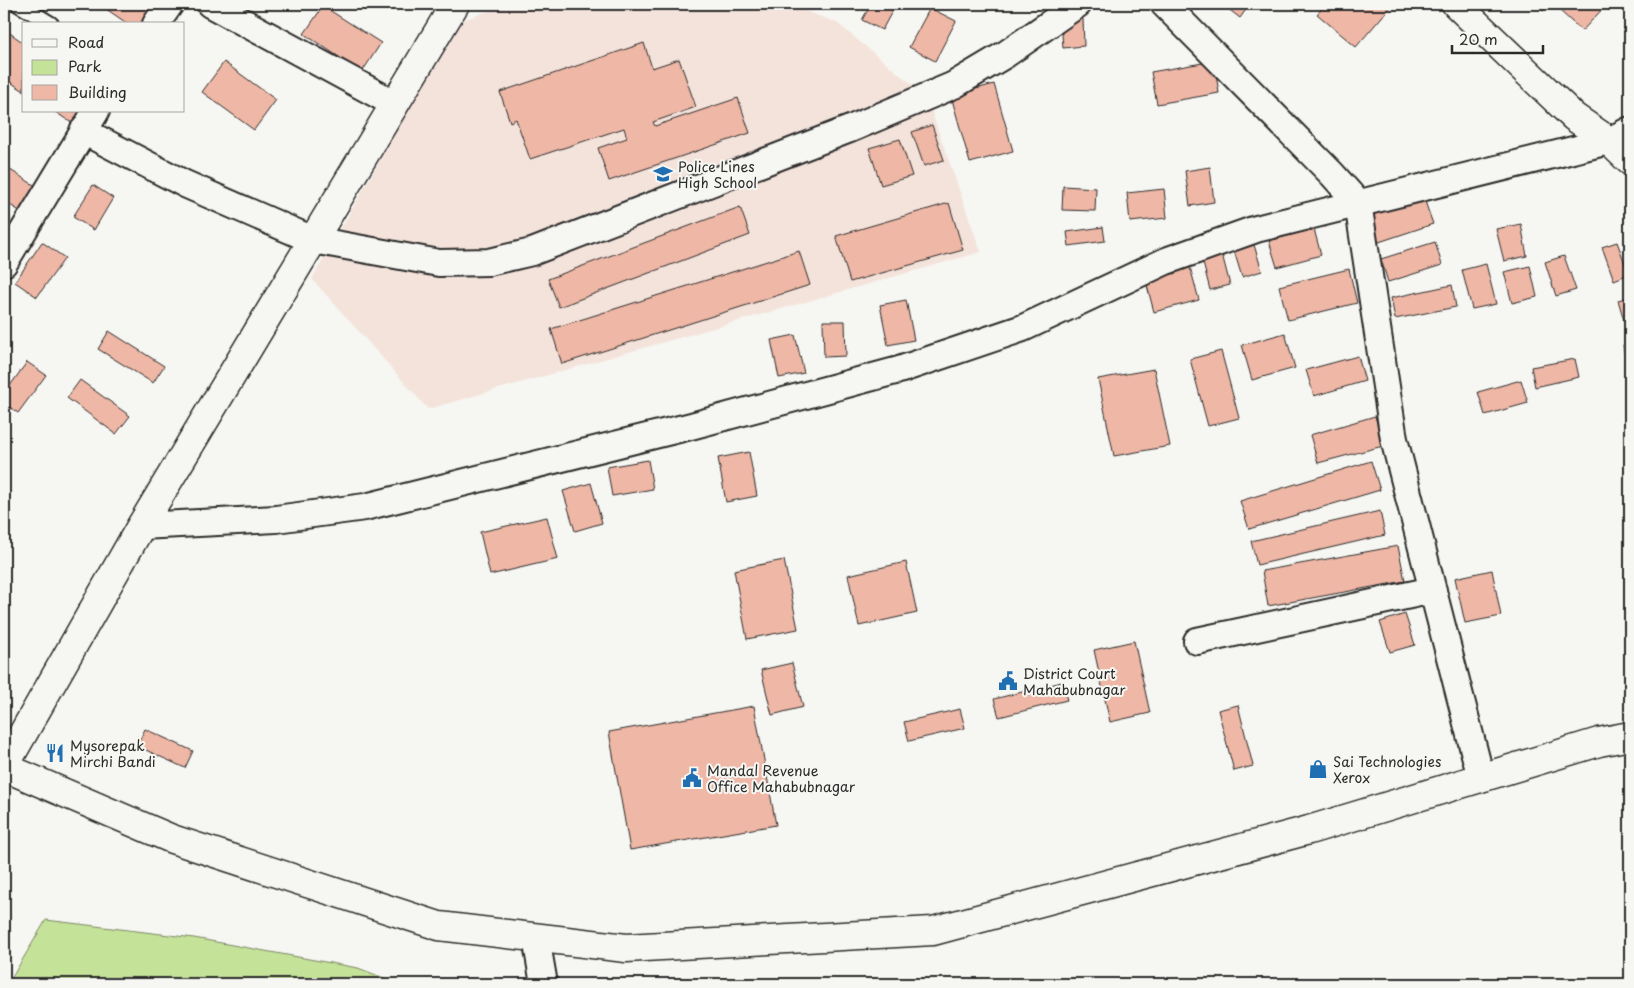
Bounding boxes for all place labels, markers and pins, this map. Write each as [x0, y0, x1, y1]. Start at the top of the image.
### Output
place label: Police Lines High School [678, 156, 757, 193]
school or university icon: Police Lines High School [652, 163, 674, 185]
place label: District Court Mahabubnagar [1023, 663, 1126, 700]
public building icon: District Court Mahabubnagar [997, 670, 1019, 692]
place label: Mysorepak Mirchi Bandi [70, 735, 156, 772]
restaurant icon: Mysorepak Mirchi Bandi [44, 742, 66, 764]
place label: Sai Technologies Xerox [1333, 751, 1441, 788]
shop icon: Sai Technologies Xerox [1307, 758, 1329, 780]
place label: Mandal Revenue Office Mahabubnagar [707, 760, 856, 797]
public building icon: Mandal Revenue Office Mahabubnagar [681, 767, 703, 789]

